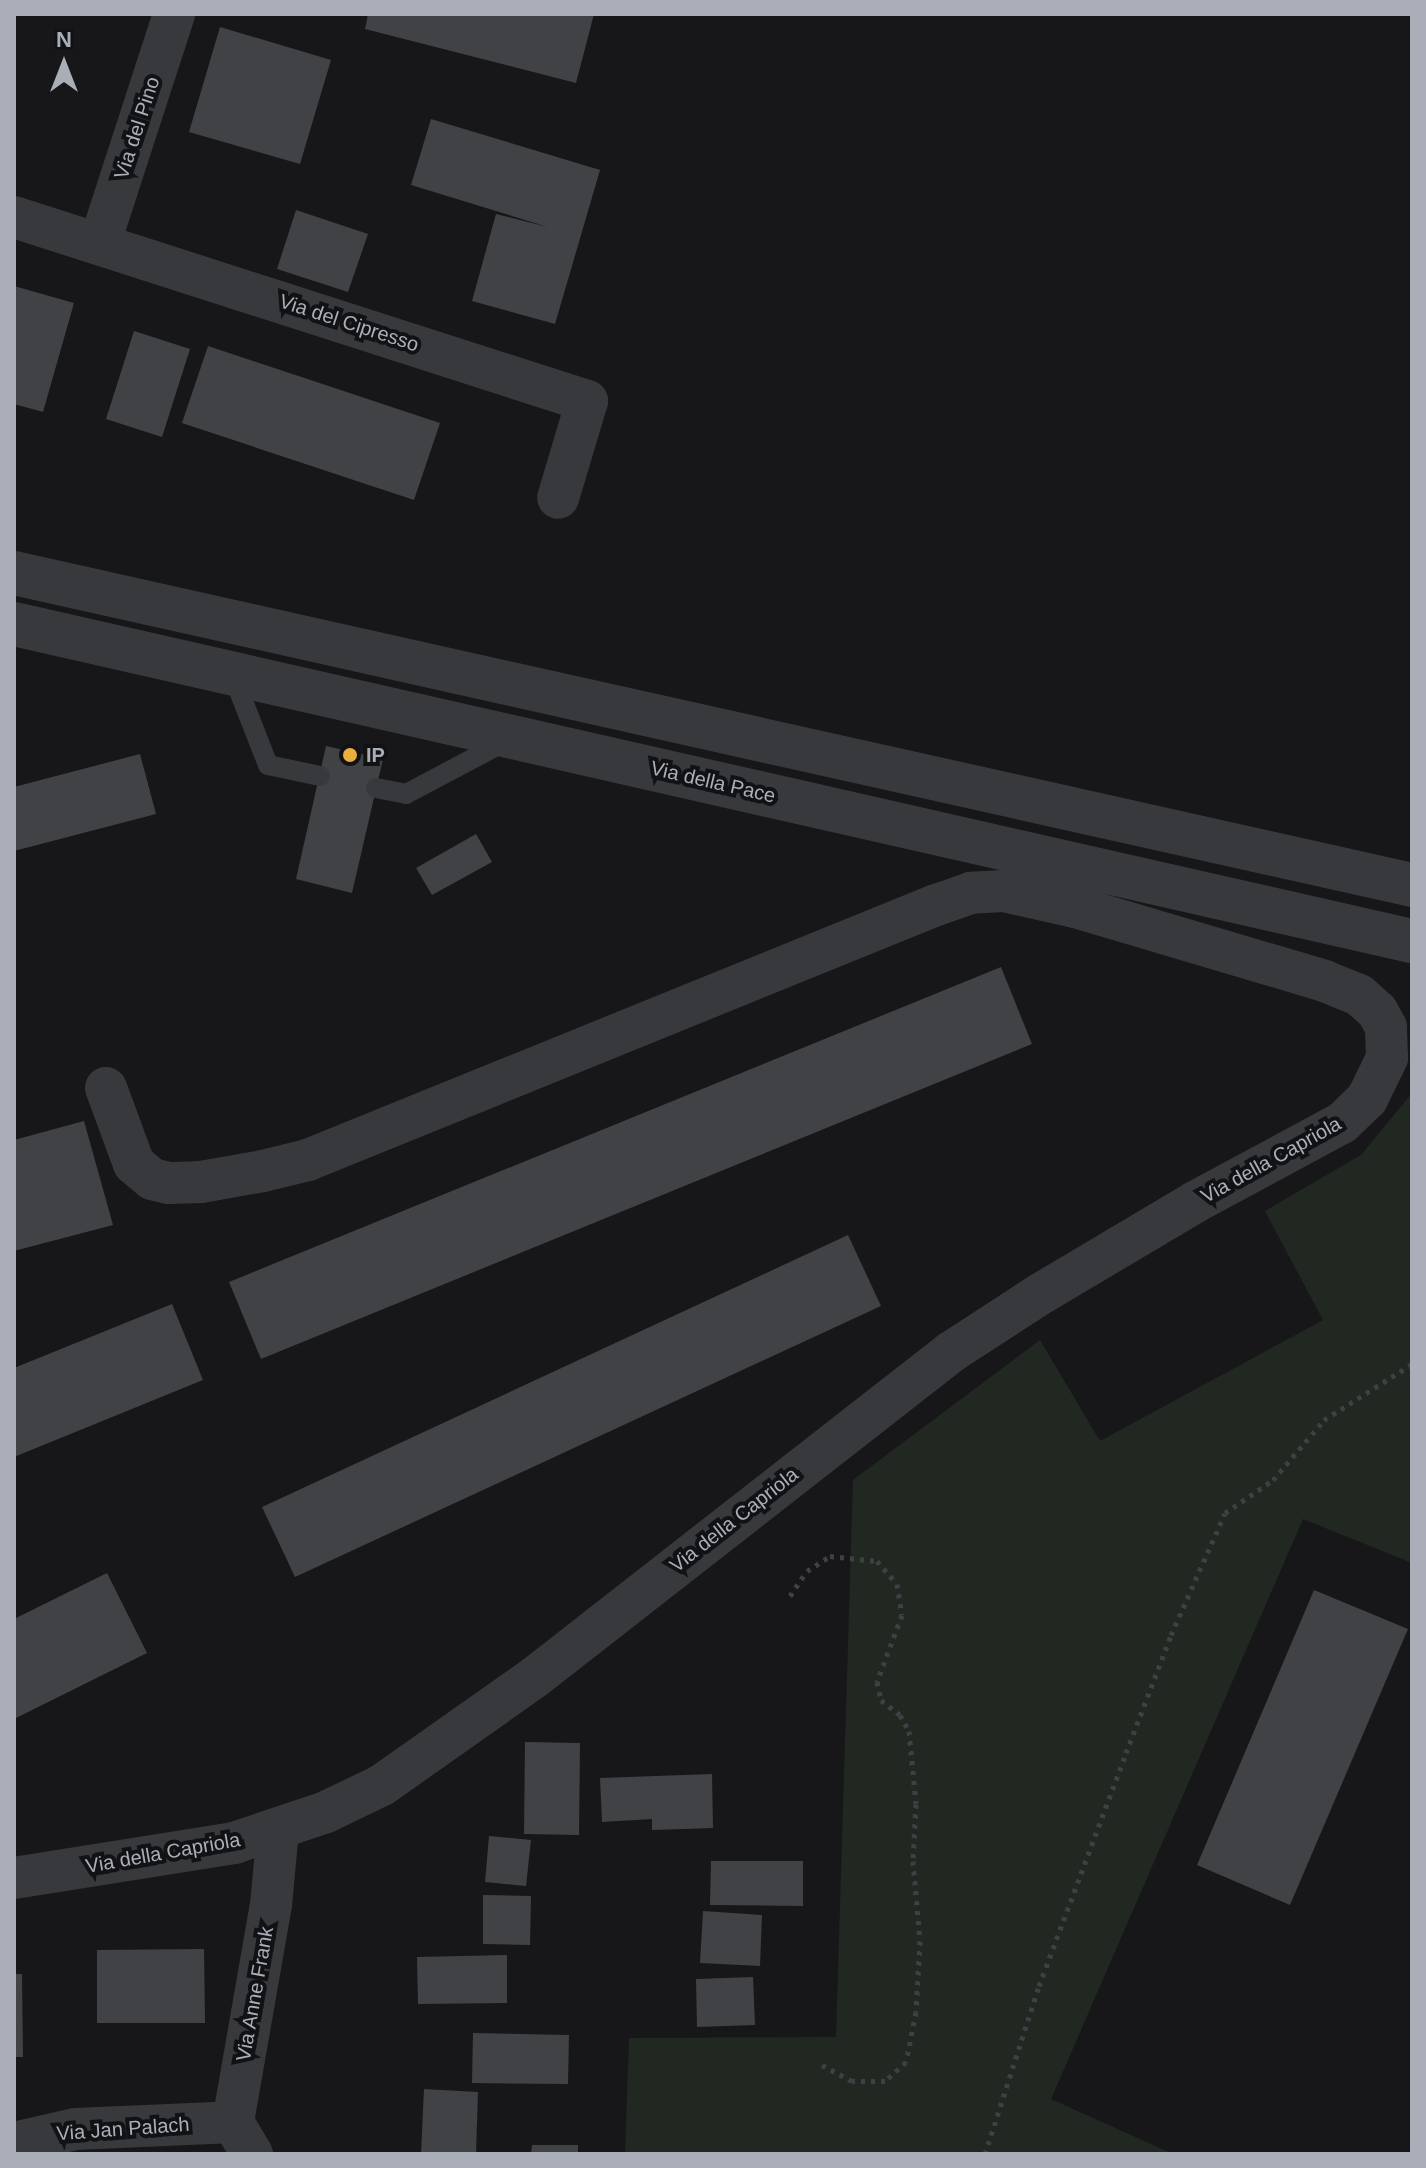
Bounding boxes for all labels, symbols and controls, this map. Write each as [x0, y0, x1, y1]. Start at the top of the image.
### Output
north arrow [24, 24, 104, 104]
text: N [56, 27, 72, 52]
street label: Via del Pino [109, 74, 165, 182]
street label: Via del Cipresso [276, 289, 422, 357]
place label: IP [366, 743, 385, 767]
marker: IP [341, 746, 359, 764]
street label: Via della Pace [648, 756, 778, 808]
street label: Via della Capriola [1197, 1112, 1345, 1208]
street label: Via della Capriola [665, 1462, 803, 1578]
street label: Via della Capriola [84, 1828, 242, 1878]
street label: Via Anne Frank [231, 1924, 279, 2064]
street label: Via Jan Palach [56, 2112, 190, 2146]

